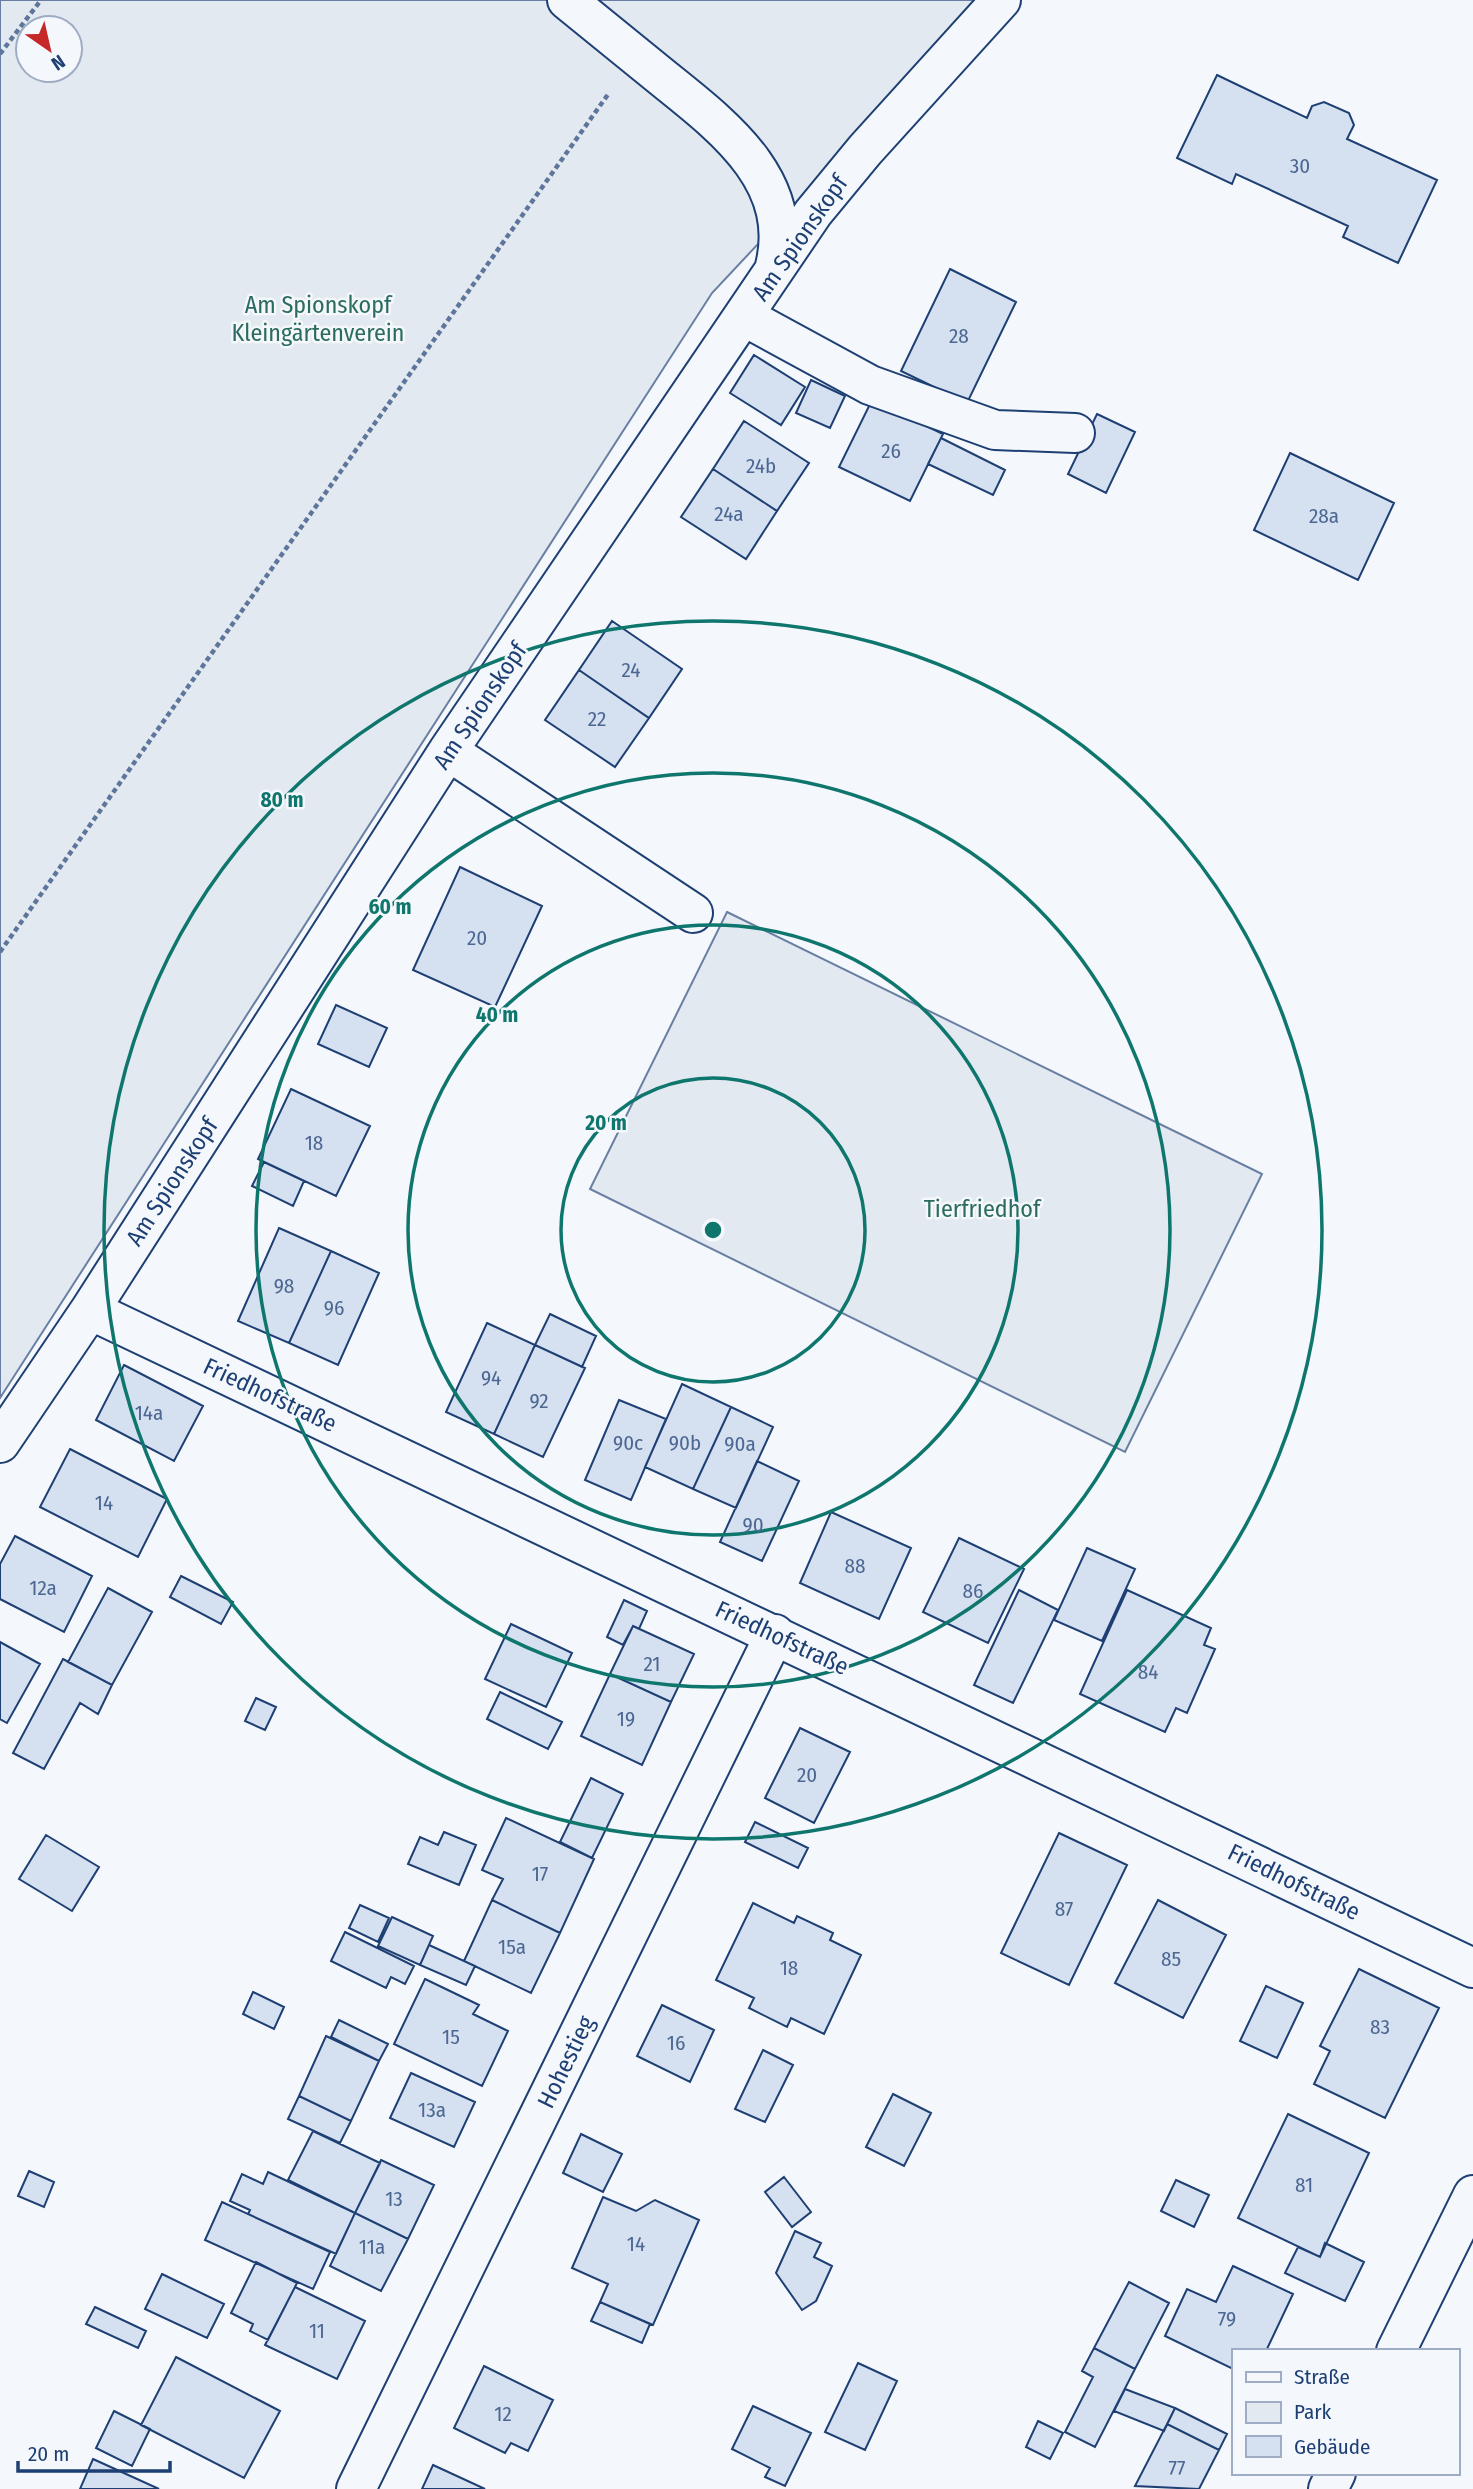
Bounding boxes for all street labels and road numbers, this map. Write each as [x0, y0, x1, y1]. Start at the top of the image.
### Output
street label: Am Spionskopf [746, 169, 854, 306]
street label: Am Spionskopf [427, 636, 534, 775]
street label: Am Spionskopf [120, 1111, 225, 1251]
street label: Friedhofstraße [199, 1352, 341, 1438]
street label: Friedhofstraße [711, 1595, 853, 1681]
street label: Friedhofstraße [1223, 1838, 1365, 1926]
street label: Hohestieg [532, 2011, 601, 2113]

